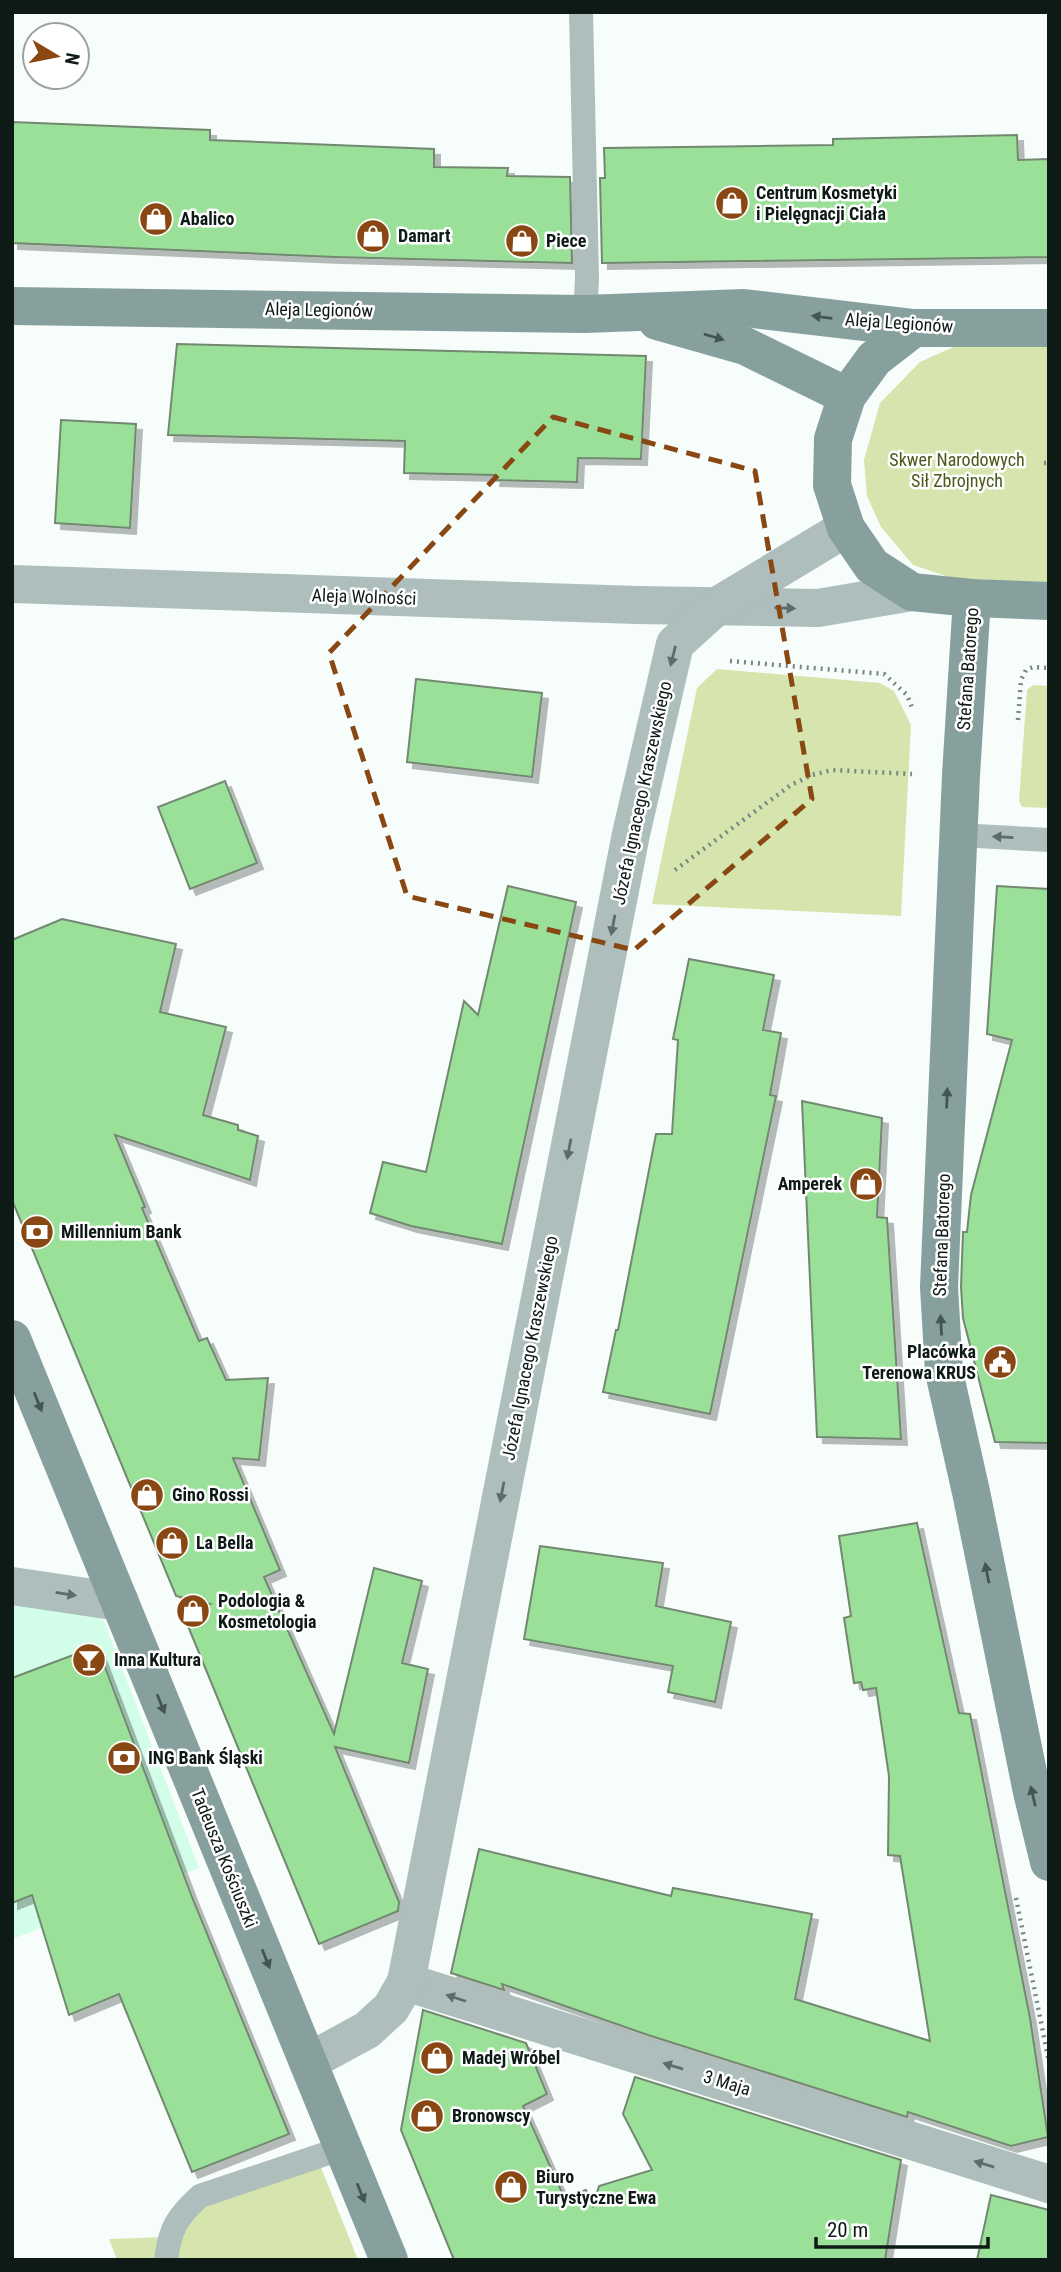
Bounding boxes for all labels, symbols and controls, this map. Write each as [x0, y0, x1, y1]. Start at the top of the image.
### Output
north arrow [21, 21, 91, 91]
text: N [60, 51, 85, 67]
place label: Centrum Kosmetyki i Pielęgnacji Ciała [756, 182, 897, 224]
shop icon: Centrum Kosmetyki i Pielęgnacji Ciała [713, 184, 751, 222]
shop icon: Abalico [137, 200, 175, 238]
place label: Abalico [180, 208, 234, 229]
shop icon: Damart [354, 217, 392, 255]
shop icon: Piece [503, 222, 541, 260]
place label: Damart [398, 225, 451, 246]
place label: Piece [546, 230, 587, 251]
street label: Aleja Legionów [265, 298, 374, 321]
street label: Aleja Legionów [844, 308, 954, 337]
one-way arrow [811, 311, 833, 322]
one-way arrow [704, 333, 725, 343]
park label: Skwer Narodowych Sił Zbrojnych [889, 449, 1025, 491]
street label: Aleja Wolności [311, 584, 417, 609]
one-way arrow [774, 602, 796, 613]
street label: Stefana Batorego [953, 607, 982, 731]
one-way arrow [667, 645, 678, 667]
street label: Józefa Ignacego Kraszewskiego [608, 679, 676, 907]
one-way arrow [992, 832, 1014, 843]
one-way arrow [607, 914, 618, 936]
one-way arrow [942, 1087, 953, 1109]
one-way arrow [564, 1138, 575, 1160]
shop icon: Amperek [847, 1165, 885, 1203]
place label: Amperek [778, 1173, 842, 1194]
street label: Stefana Batorego [929, 1173, 954, 1297]
bank icon: Millennium Bank [18, 1213, 56, 1251]
place label: Millennium Bank [61, 1221, 182, 1242]
street label: Józefa Ignacego Kraszewskiego [497, 1234, 562, 1462]
one-way arrow [936, 1314, 947, 1336]
place label: Placówka Terenowa KRUS [862, 1341, 976, 1383]
public building icon: Placówka Terenowa KRUS [981, 1343, 1019, 1381]
one-way arrow [33, 1392, 44, 1413]
shop icon: Gino Rossi [128, 1476, 166, 1514]
one-way arrow [497, 1481, 508, 1503]
place label: Gino Rossi [172, 1484, 249, 1505]
shop icon: La Bella [153, 1524, 191, 1562]
place label: La Bella [196, 1532, 254, 1553]
one-way arrow [982, 1562, 993, 1584]
one-way arrow [55, 1589, 77, 1600]
place label: Podologia & Kosmetologia [218, 1590, 317, 1632]
shop icon: Podologia & Kosmetologia [174, 1592, 212, 1630]
bar icon: Inna Kultura [70, 1641, 108, 1679]
place label: Inna Kultura [114, 1649, 201, 1670]
one-way arrow [156, 1693, 167, 1714]
bank icon: ING Bank Śląski [105, 1739, 143, 1777]
place label: ING Bank Śląski [148, 1747, 263, 1768]
street label: Tadeusza Kościuszki [187, 1785, 262, 1930]
one-way arrow [1027, 1785, 1038, 1807]
one-way arrow [261, 1949, 272, 1970]
one-way arrow [445, 1992, 466, 2002]
shop icon: Madej Wróbel [418, 2039, 456, 2077]
place label: Madej Wróbel [462, 2047, 560, 2068]
one-way arrow [662, 2060, 683, 2071]
street label: 3 Maja [701, 2065, 753, 2100]
shop icon: Bronowscy [408, 2097, 446, 2135]
place label: Bronowscy [452, 2105, 530, 2126]
one-way arrow [973, 2158, 994, 2168]
place label: Biuro Turystyczne Ewa [536, 2166, 656, 2208]
shop icon: Biuro Turystyczne Ewa [492, 2168, 530, 2206]
one-way arrow [356, 2182, 367, 2203]
scale bar [816, 2206, 988, 2250]
text: 20 m [827, 2218, 868, 2242]

